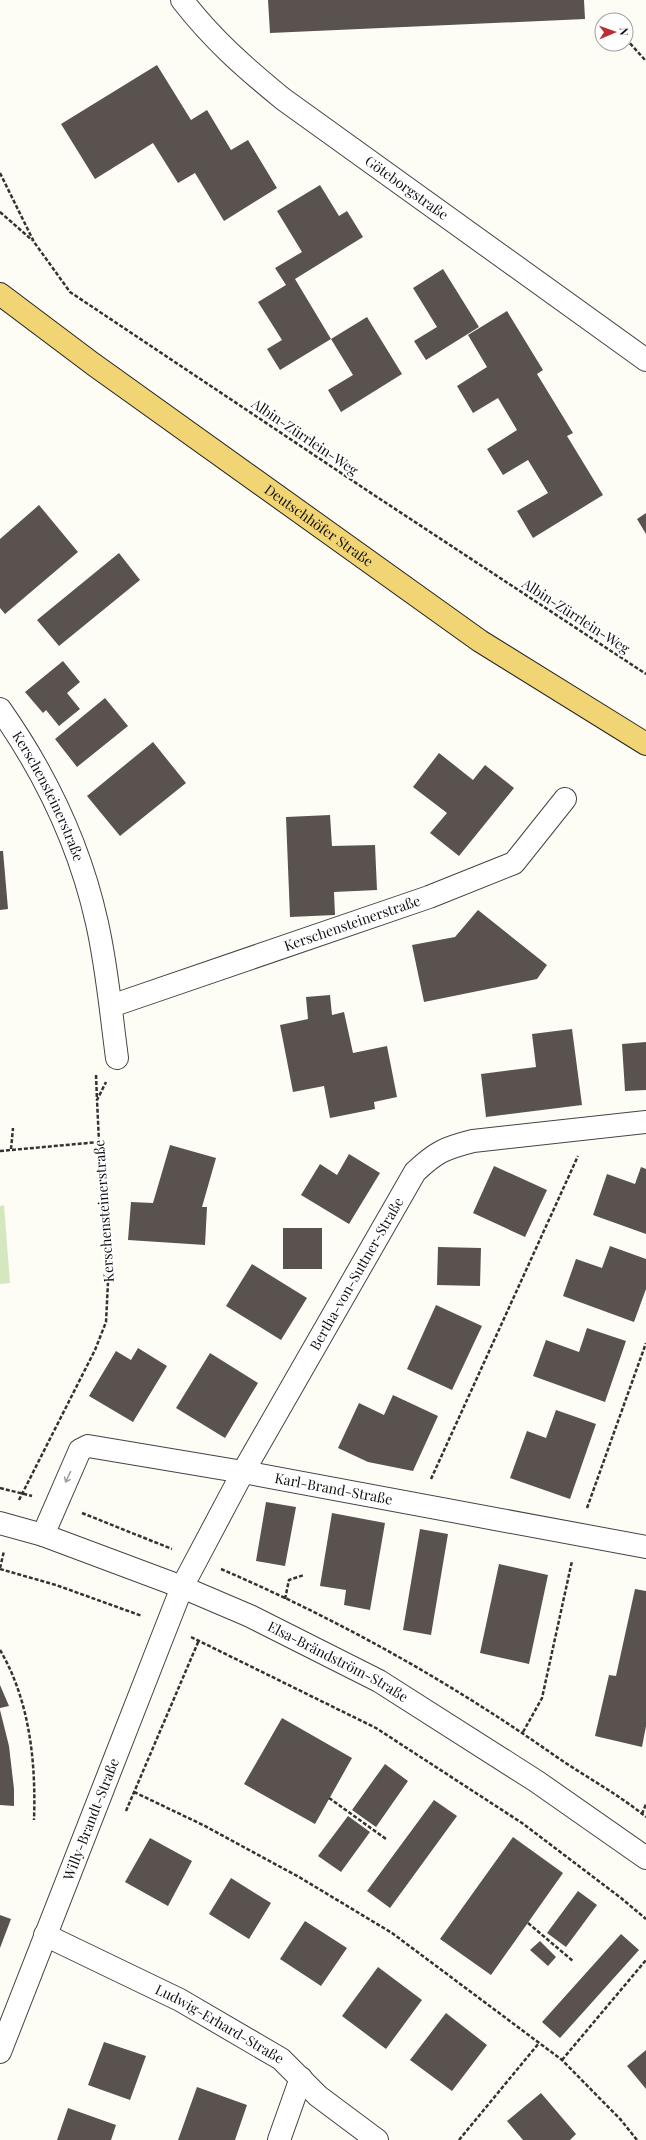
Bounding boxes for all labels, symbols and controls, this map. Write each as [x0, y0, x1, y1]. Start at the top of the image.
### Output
north arrow [594, 12, 634, 52]
text: N [617, 27, 632, 36]
street label: Göteborgstraße [361, 151, 452, 224]
street label: Albin-Zürrlein-Weg [247, 393, 363, 480]
street label: Deutschhöfer Straße [261, 480, 377, 571]
street label: Albin-Zürrlein-Weg [518, 573, 634, 658]
street label: Kerschensteinerstraße [8, 727, 89, 864]
street label: Kerschensteinerstraße [281, 891, 423, 955]
street label: Kerschensteinerstraße [89, 1139, 118, 1283]
street label: Bertha-von-Suttner-Straße [305, 1194, 408, 1353]
street label: Karl-Brand-Straße [273, 1468, 394, 1509]
one-way arrow [64, 1471, 71, 1483]
street label: Elsa-Brändström-Straße [265, 1616, 412, 1706]
street label: Willy-Brandt-Straße [58, 1755, 123, 1884]
street label: Ludwig-Erhard-Straße [152, 1980, 288, 2068]

